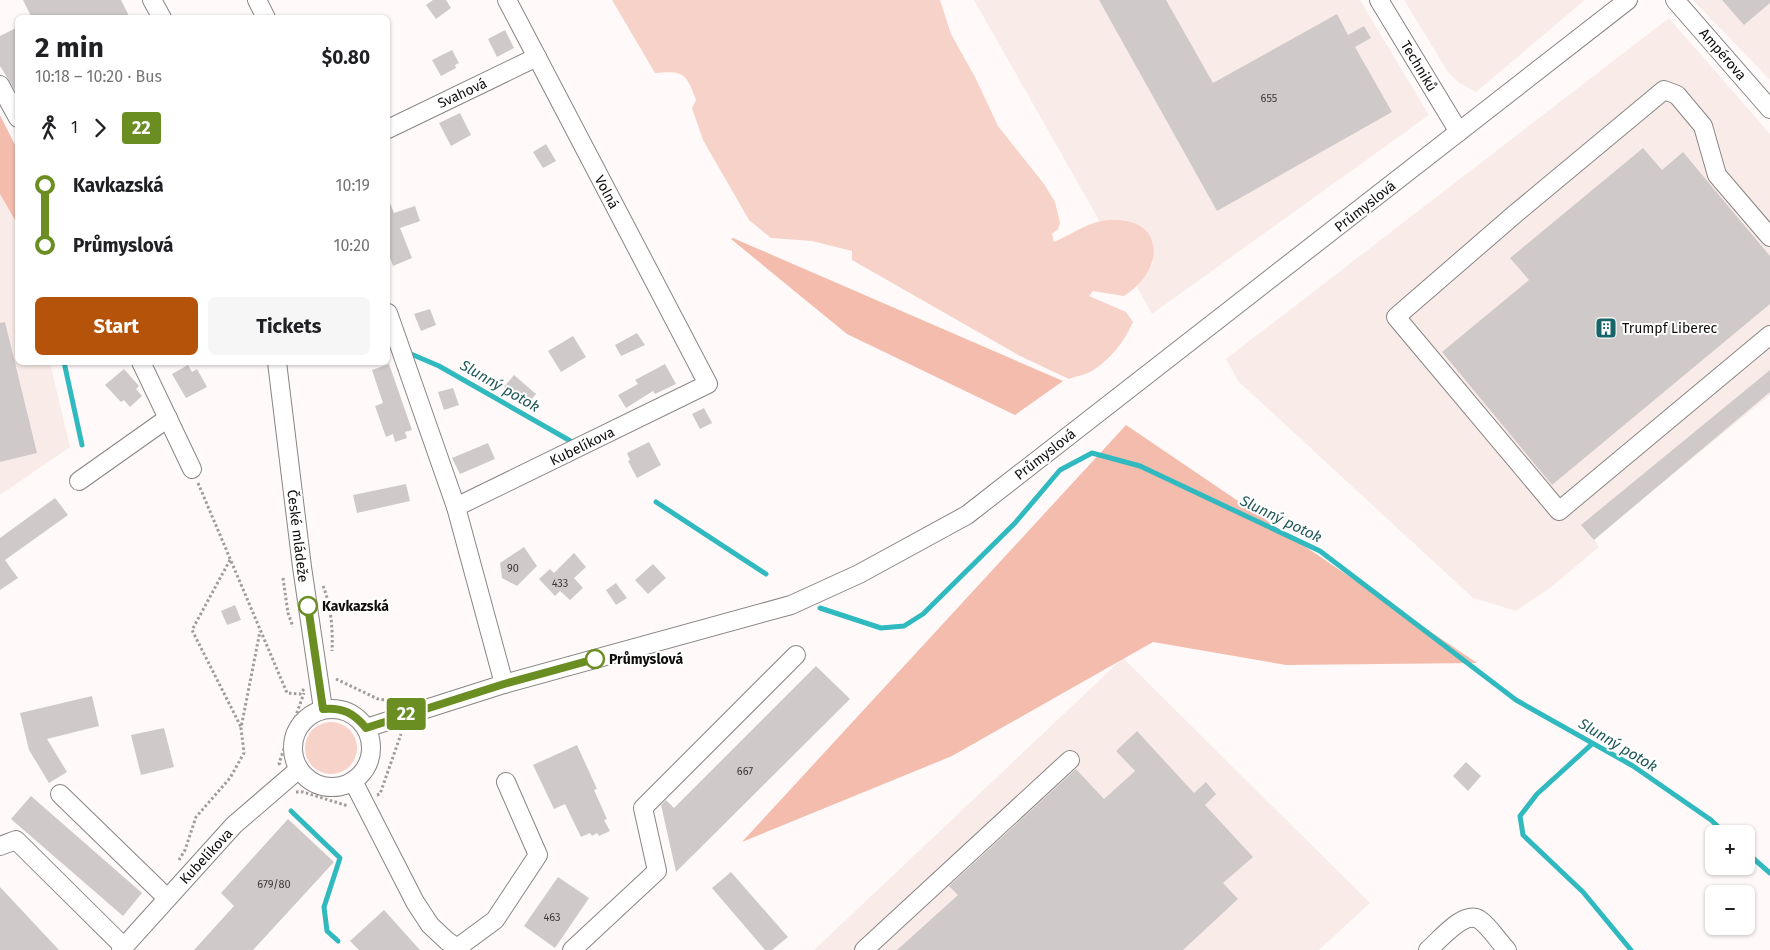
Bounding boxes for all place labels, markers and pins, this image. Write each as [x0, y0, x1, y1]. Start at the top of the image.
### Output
building icon: Trumpf Liberec [1594, 316, 1618, 340]
place label: Trumpf Liberec [1622, 320, 1718, 337]
marker: Kavkazská [298, 596, 318, 616]
place label: Kavkazská [322, 598, 389, 615]
marker: Průmyslová [585, 649, 605, 669]
place label: Průmyslová [609, 651, 683, 668]

